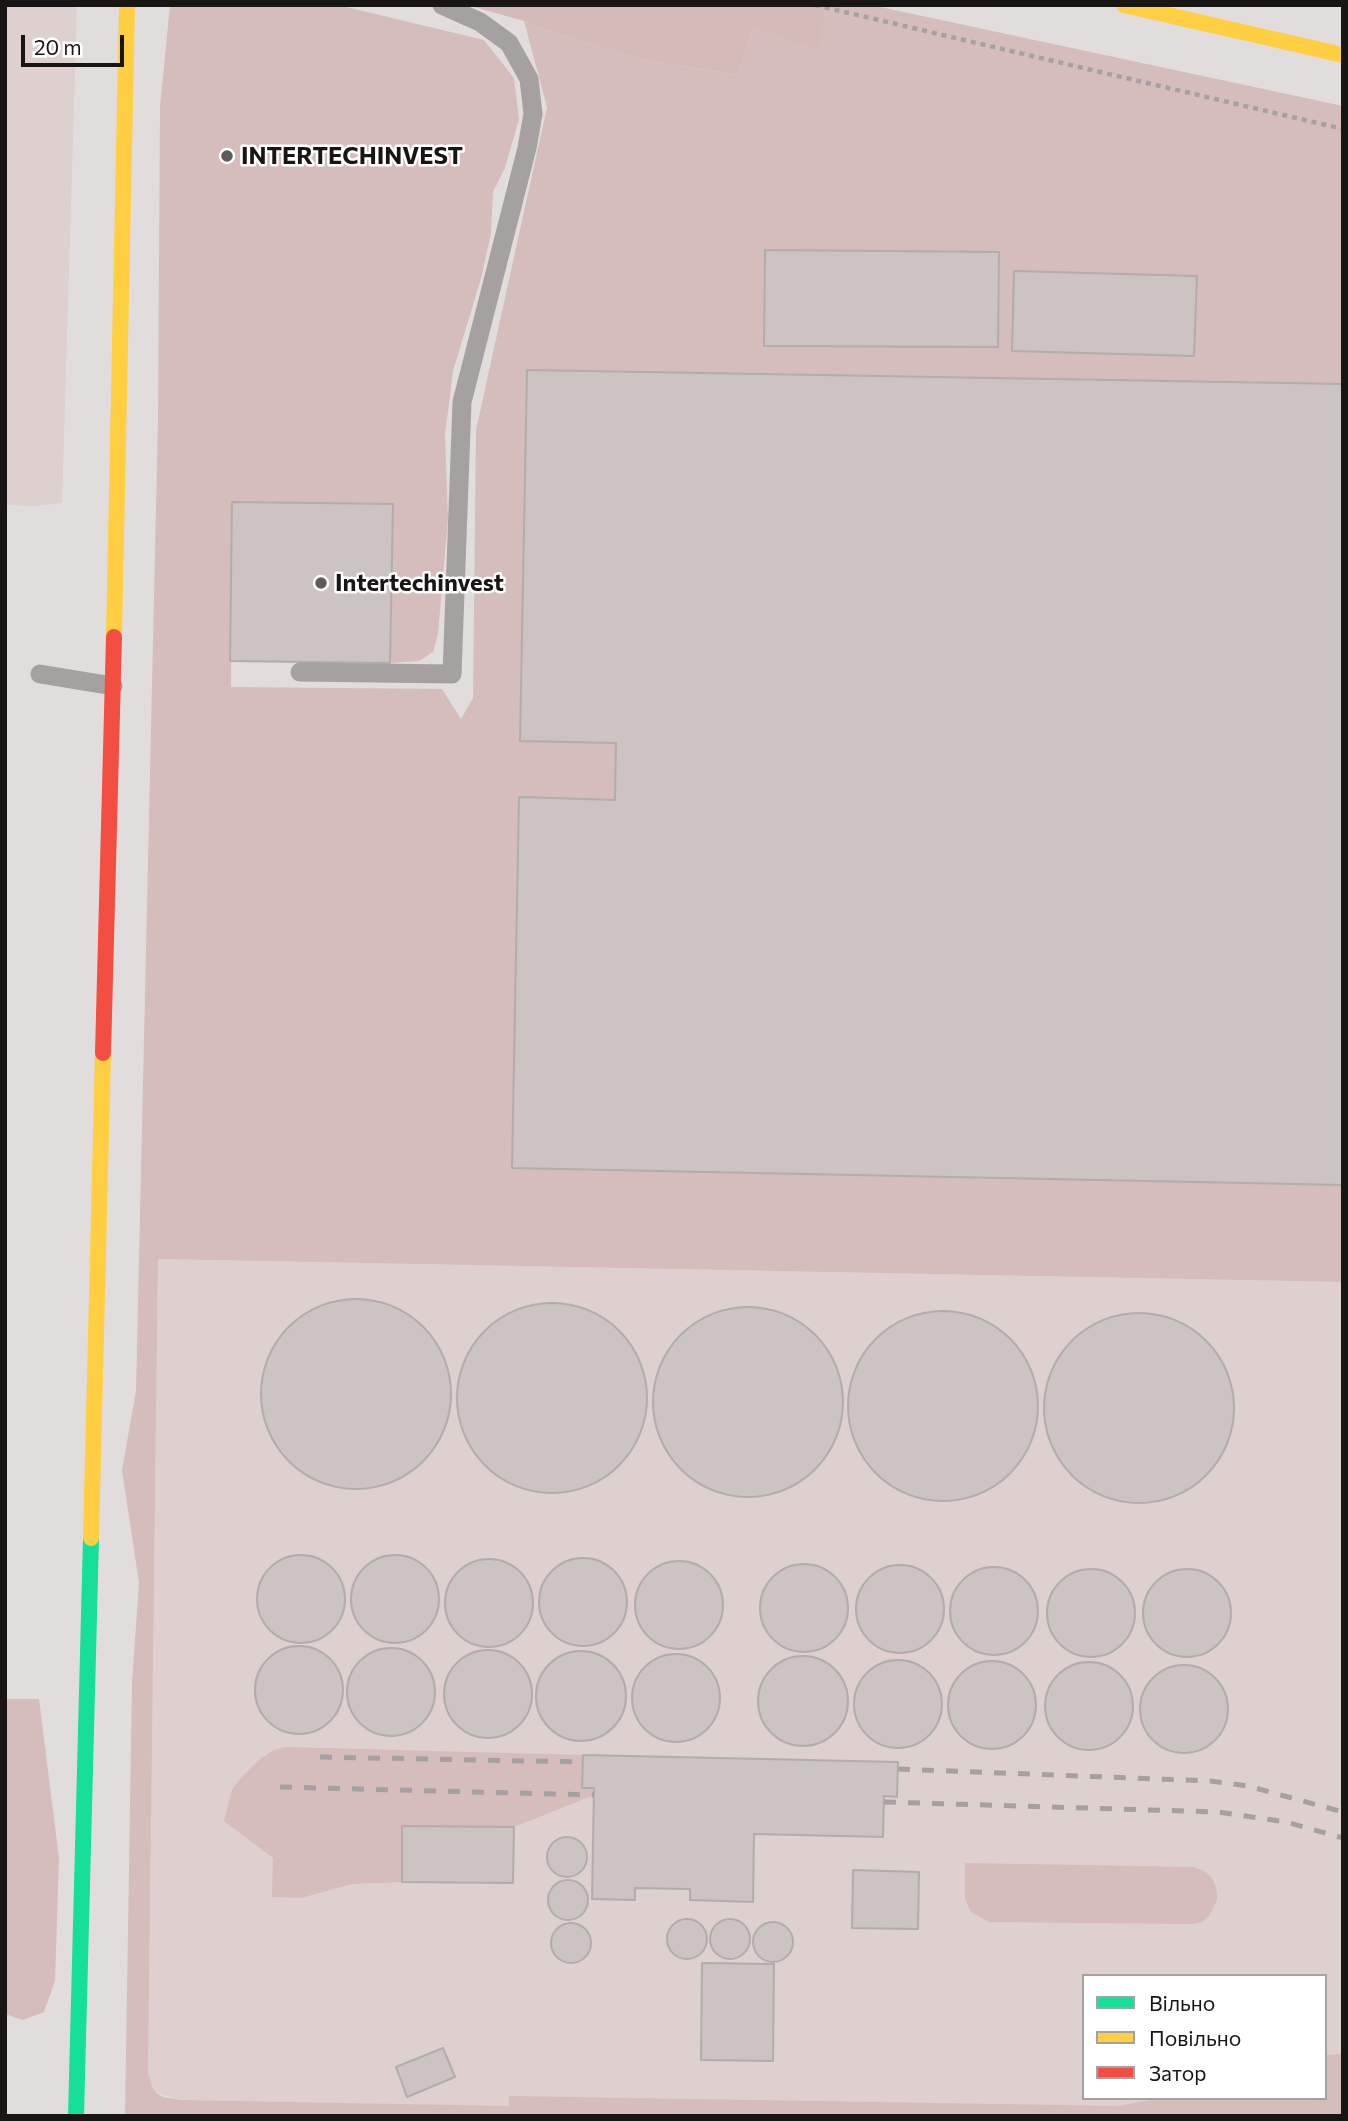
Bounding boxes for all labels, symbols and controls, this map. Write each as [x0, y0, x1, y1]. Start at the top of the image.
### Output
scale bar [24, 21, 128, 65]
text: 20 m [34, 34, 82, 59]
place label: INTERTECHINVEST [241, 142, 463, 170]
marker: INTERTECHINVEST [219, 148, 235, 164]
place label: Intertechinvest [335, 569, 504, 597]
marker: Intertechinvest [313, 575, 329, 591]
legend [1082, 1974, 1327, 2100]
text: Вільно [1149, 1990, 1215, 2015]
text: Повільно [1149, 2025, 1241, 2050]
text: Затор [1149, 2060, 1206, 2085]

